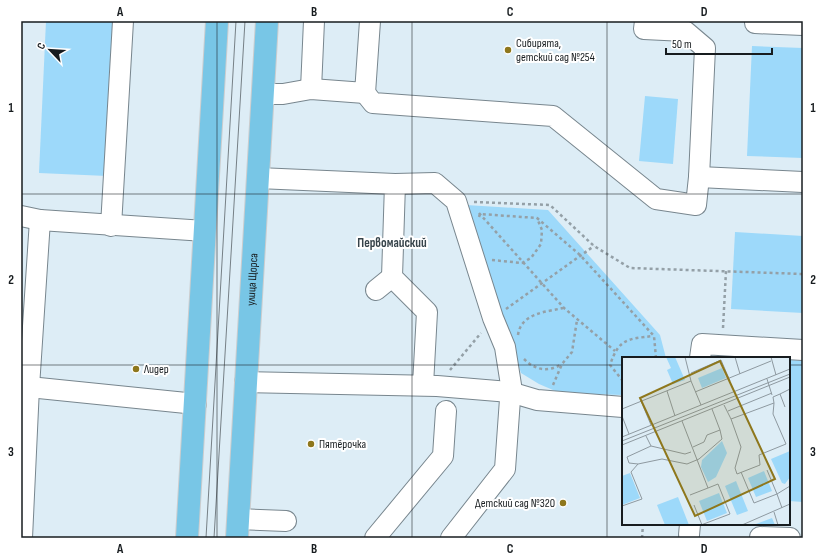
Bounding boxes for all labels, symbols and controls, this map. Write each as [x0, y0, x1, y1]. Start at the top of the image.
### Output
text: A [116, 4, 124, 20]
text: B [311, 4, 317, 20]
text: C [507, 4, 514, 20]
text: D [701, 4, 708, 20]
north arrow [30, 30, 70, 70]
scale bar [666, 30, 772, 56]
place label: Сибирята, детский сад №254 [516, 36, 595, 65]
text: 50 m [672, 37, 692, 52]
text: С [34, 40, 49, 51]
marker: Сибирята, детский сад №254 [503, 45, 513, 55]
text: 1 [8, 100, 14, 116]
text: 1 [810, 100, 816, 116]
district label: Первомайский [357, 235, 427, 251]
street label: улица Щорса [243, 252, 262, 306]
text: 2 [8, 272, 14, 288]
text: 2 [810, 272, 816, 288]
inset map [622, 357, 790, 525]
place label: Лидер [143, 362, 169, 377]
marker: Лидер [131, 364, 141, 374]
place label: Пятёрочка [319, 437, 367, 452]
marker: Пятёрочка [306, 439, 316, 449]
text: 3 [8, 444, 14, 460]
text: 3 [810, 444, 816, 460]
place label: Детский сад №320 [475, 496, 555, 511]
marker: Детский сад №320 [558, 498, 568, 508]
text: A [116, 541, 124, 557]
text: B [311, 541, 317, 557]
text: C [507, 541, 514, 557]
text: D [701, 541, 708, 557]

